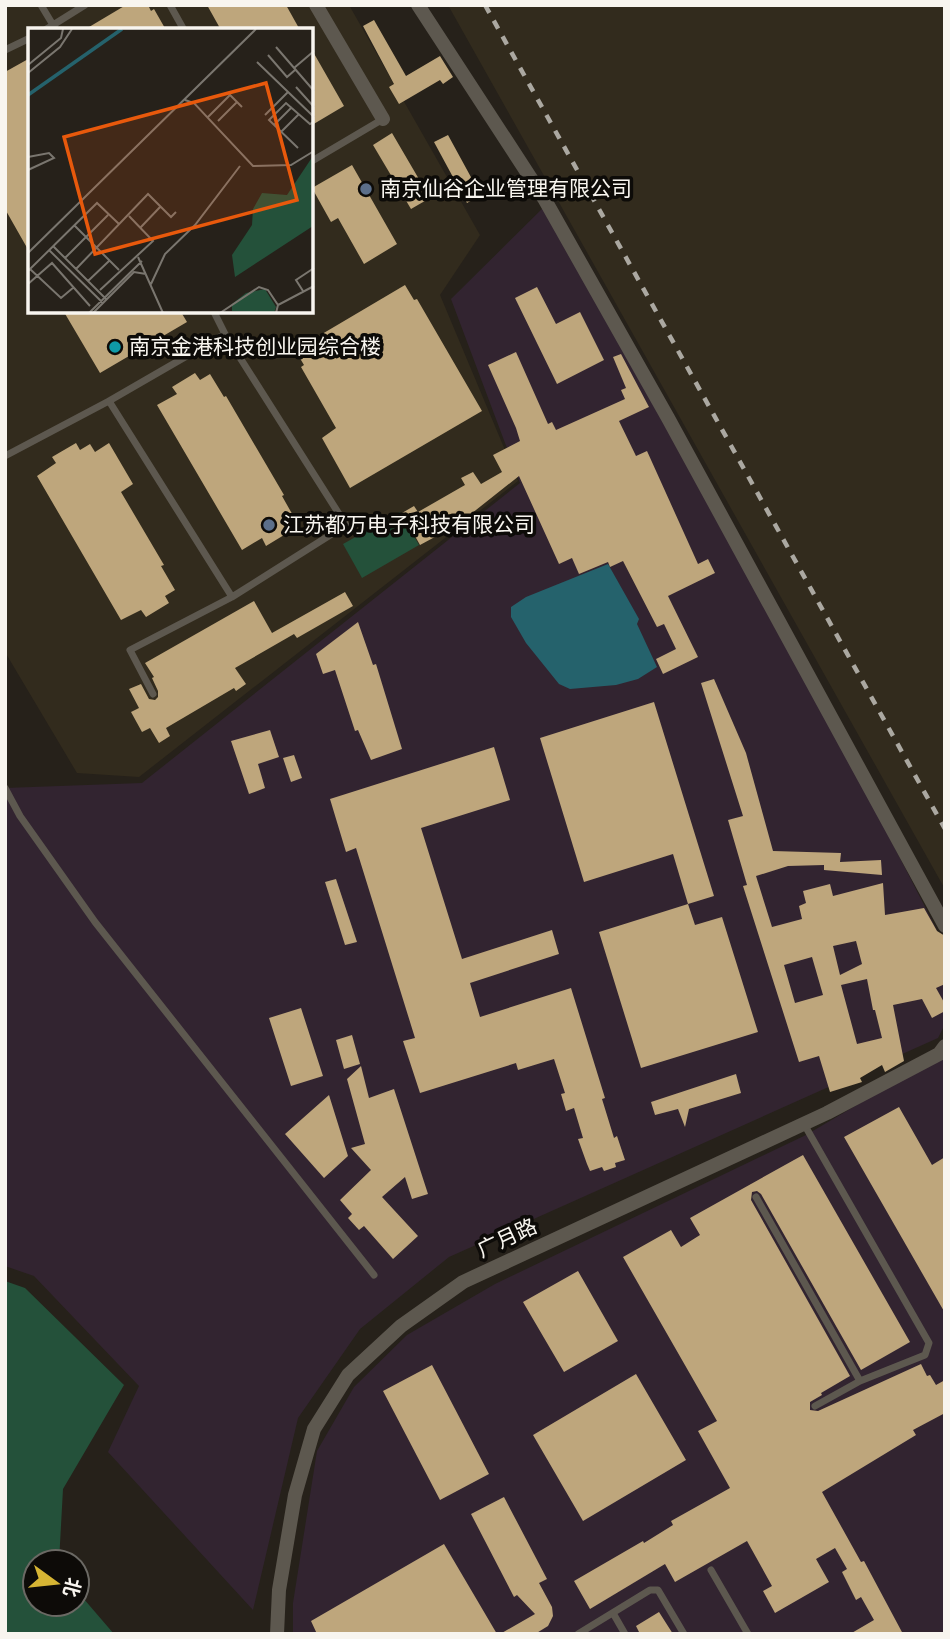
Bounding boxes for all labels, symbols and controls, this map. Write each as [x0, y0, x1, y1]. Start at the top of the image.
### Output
inset map [28, 28, 313, 313]
place label: 南京仙谷企业管理有限公司 [380, 175, 632, 200]
marker: 南京仙谷企业管理有限公司 [358, 181, 374, 197]
place label: 南京金港科技创业园综合楼 [129, 333, 381, 358]
marker: 南京金港科技创业园综合楼 [107, 339, 123, 355]
place label: 江苏都万电子科技有限公司 [283, 511, 535, 536]
marker: 江苏都万电子科技有限公司 [261, 517, 277, 533]
street label: 广月路 [473, 1212, 540, 1261]
north arrow [21, 1548, 91, 1618]
text: 北 [59, 1575, 86, 1600]

